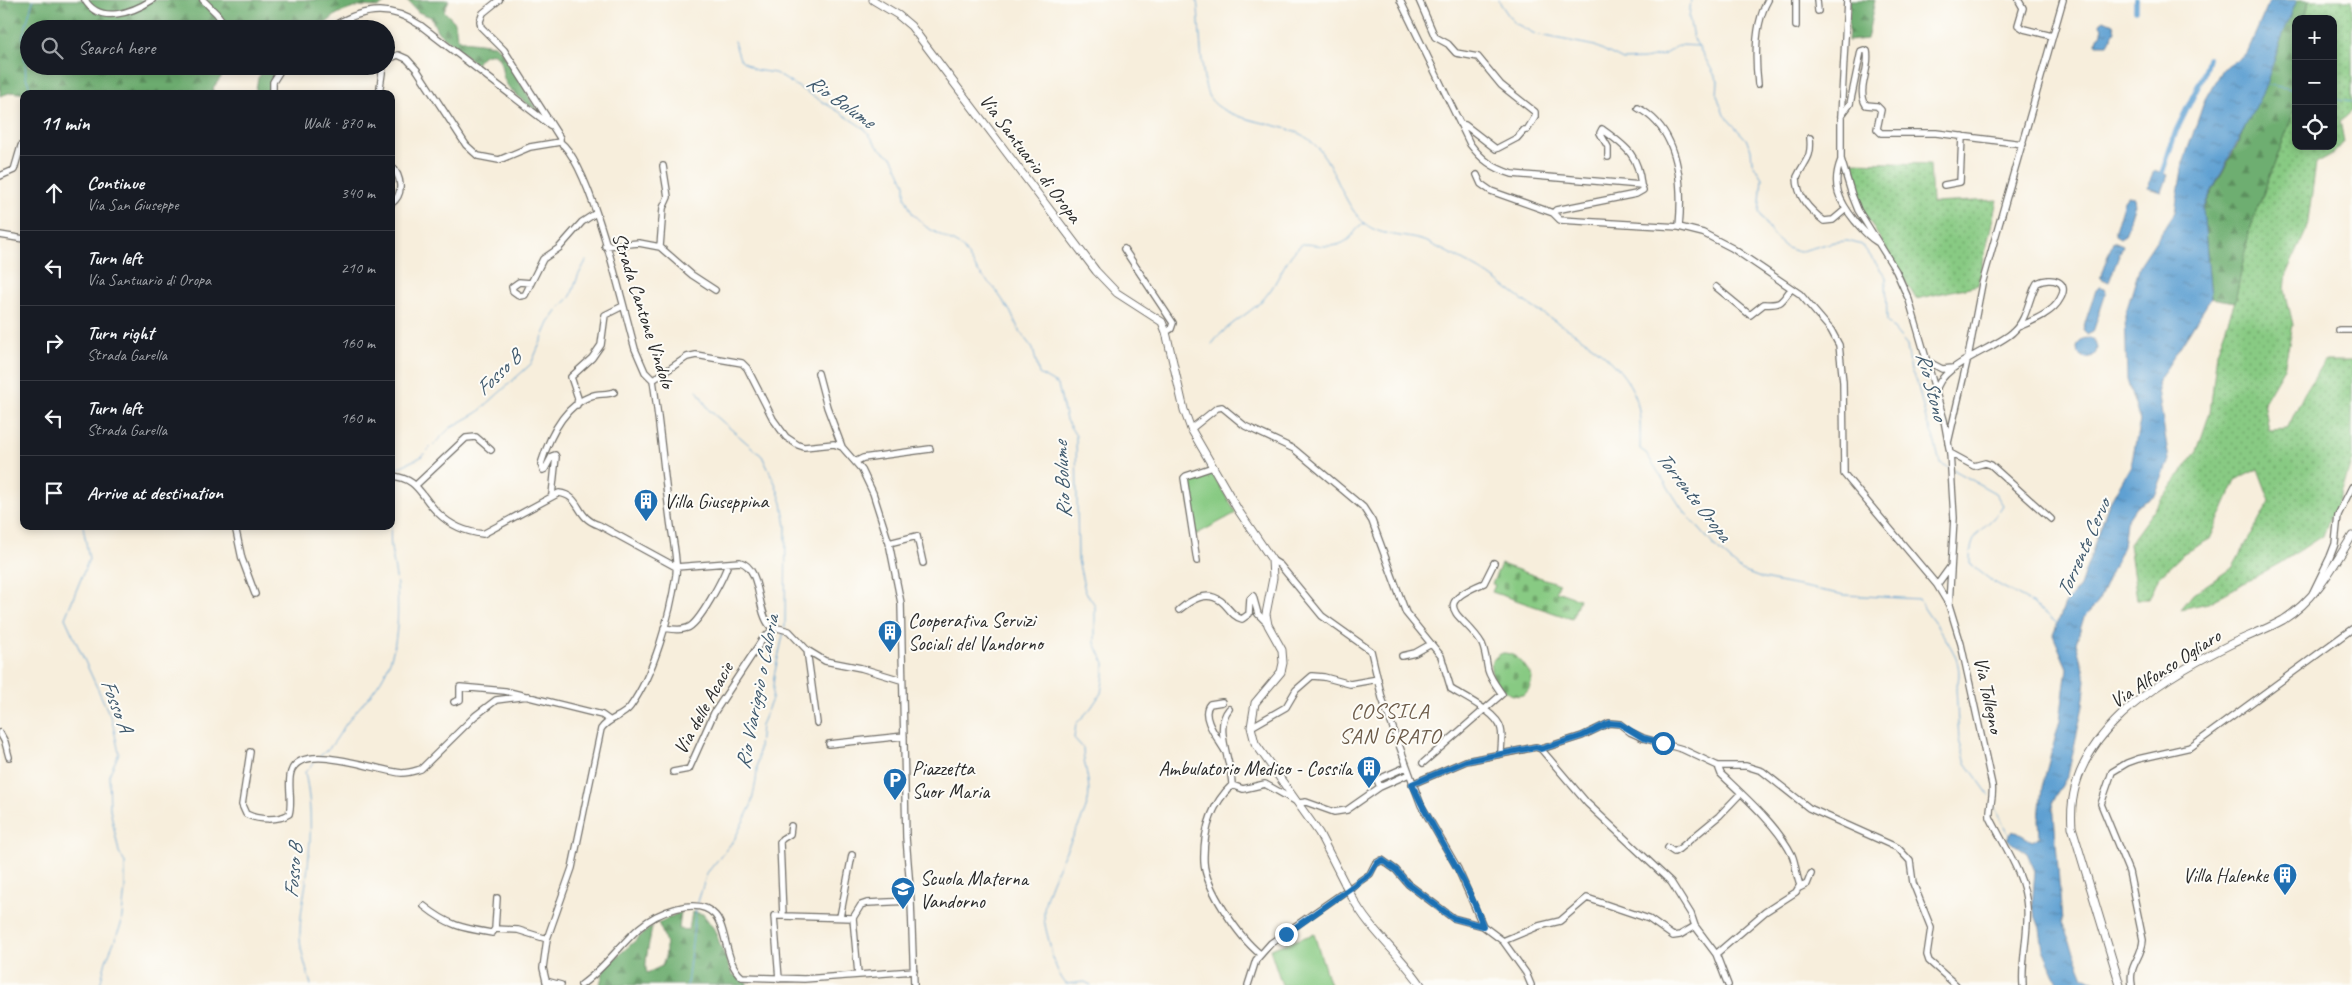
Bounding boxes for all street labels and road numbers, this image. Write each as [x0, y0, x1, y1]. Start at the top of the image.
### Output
street label: Via Santuario di Oropa [974, 89, 1088, 229]
street label: Strada Cantone Vindolo [607, 229, 681, 393]
street label: Via Alfonso Ogliaro [2105, 623, 2226, 713]
street label: Via Tollegno [1968, 655, 2009, 737]
street label: Via delle Acacie [668, 657, 740, 759]

